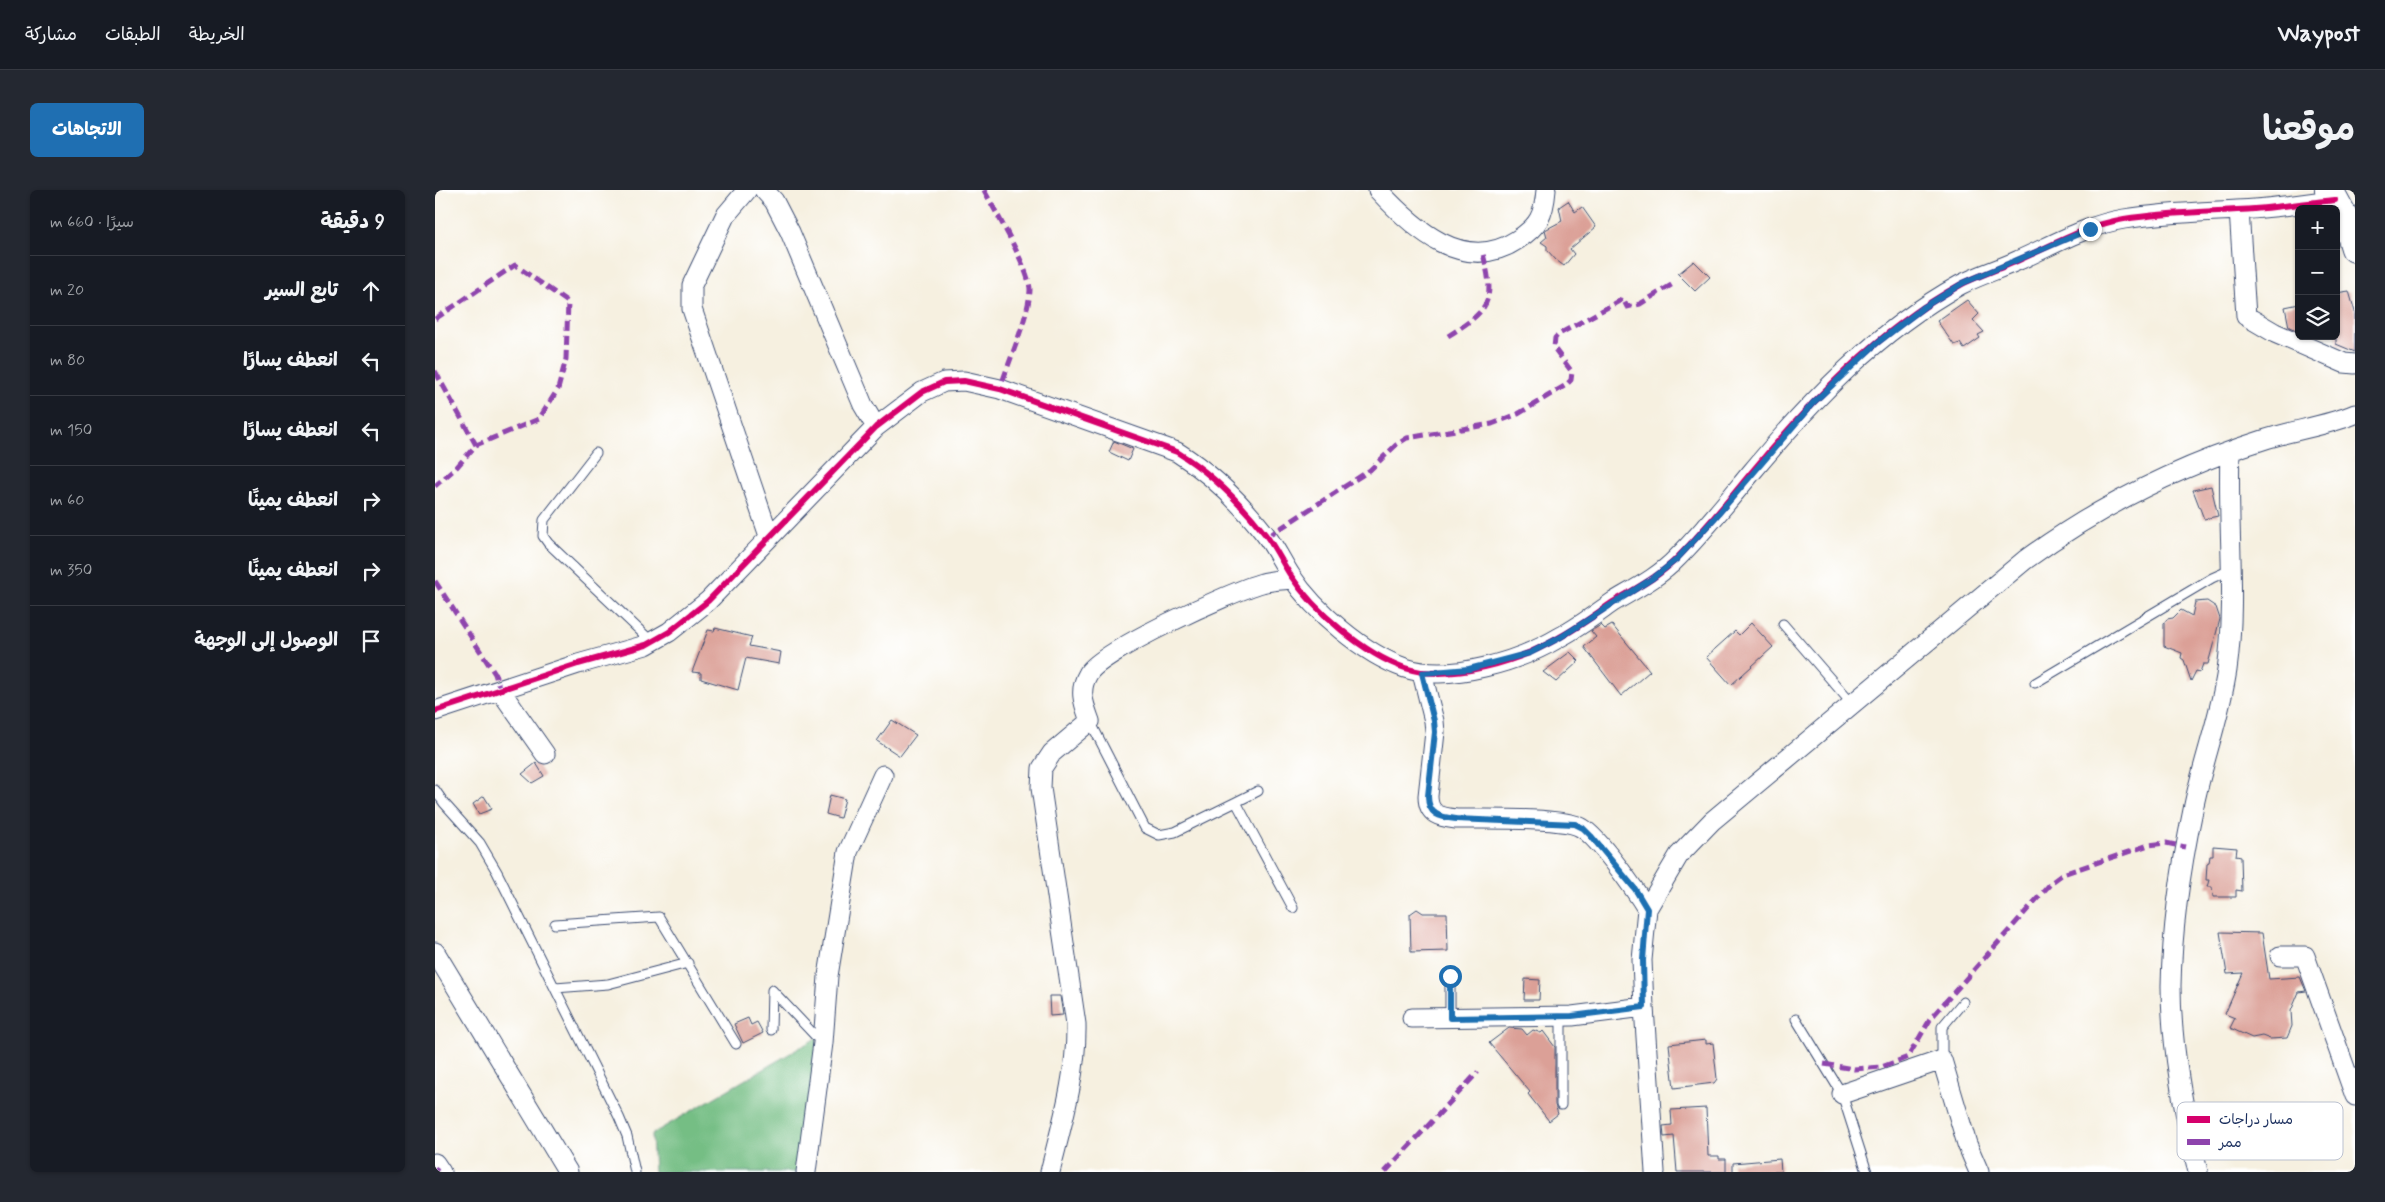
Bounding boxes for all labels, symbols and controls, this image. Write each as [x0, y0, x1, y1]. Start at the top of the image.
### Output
text: Waypost [2278, 19, 2360, 50]
text: مشاركة [25, 23, 77, 47]
text: الطبقات [105, 23, 161, 47]
text: الخريطة [189, 23, 245, 47]
button: الاتجاهات [30, 103, 144, 157]
text: موقعنا [2262, 107, 2355, 153]
map controls [2295, 205, 2340, 340]
button: + [2295, 205, 2340, 250]
text: 9 دقيقة [321, 208, 385, 236]
text: سيرًا · 660 m [50, 212, 134, 233]
route end [2079, 218, 2102, 241]
button: − [2295, 250, 2340, 295]
icon: ahead [357, 277, 385, 305]
text: تابع السير [265, 278, 338, 303]
text: 20 m [50, 280, 84, 301]
button: layers [2295, 295, 2340, 340]
icon: left [357, 347, 385, 375]
text: انعطف يسارًا [243, 348, 338, 373]
text: 80 m [50, 350, 85, 371]
icon: left [357, 417, 385, 445]
text: انعطف يسارًا [243, 418, 338, 443]
text: 150 m [50, 420, 92, 441]
icon: right [357, 487, 385, 515]
text: انعطف يمينًا [248, 488, 338, 513]
text: 60 m [50, 490, 84, 511]
icon: right [357, 557, 385, 585]
text: انعطف يمينًا [248, 558, 338, 583]
text: 350 m [50, 560, 92, 581]
icon: arrive [357, 627, 385, 655]
text: الوصول إلى الوجهة [194, 628, 338, 653]
route start [1439, 965, 1462, 988]
legend [2177, 1102, 2343, 1160]
text: مسار دراجات [2219, 1111, 2293, 1129]
text: ممر [2218, 1134, 2242, 1152]

